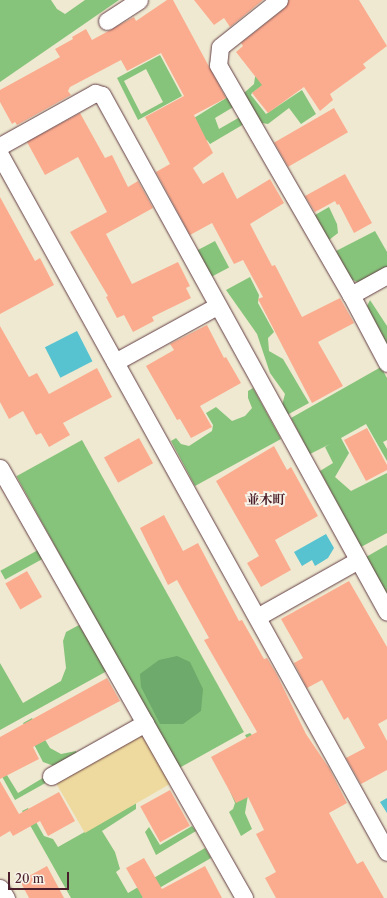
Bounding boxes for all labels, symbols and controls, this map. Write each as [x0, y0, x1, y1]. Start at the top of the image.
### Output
district label: 並木町 [247, 491, 285, 507]
scale bar [10, 864, 71, 890]
text: 20 m [15, 871, 44, 886]

